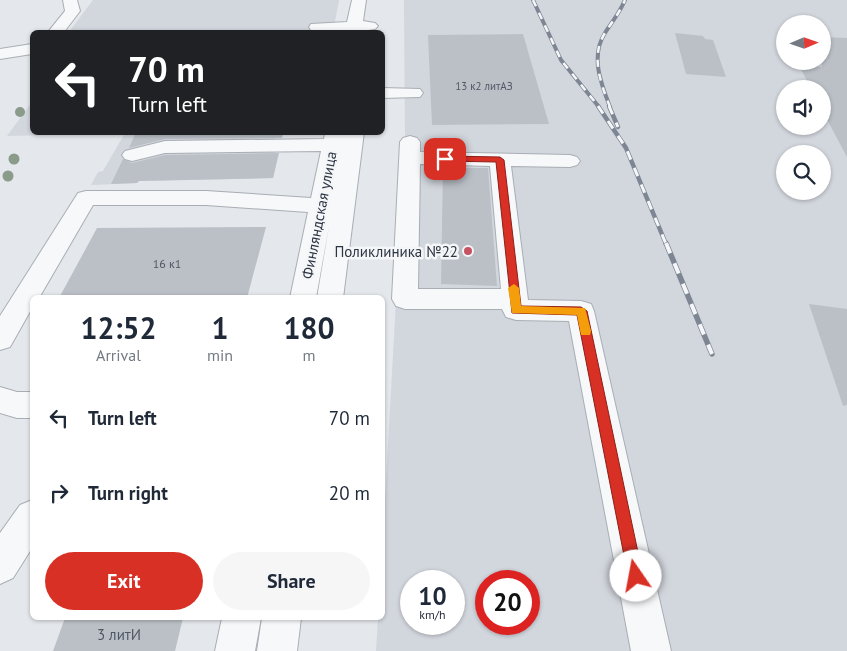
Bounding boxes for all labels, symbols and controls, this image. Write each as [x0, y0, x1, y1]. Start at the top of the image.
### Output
north arrow [776, 15, 831, 70]
map controls [776, 15, 831, 200]
text: 70 m [128, 46, 205, 92]
icon: left [45, 50, 110, 115]
house number: 13 к2 литАЗ [455, 79, 513, 93]
button: sound [776, 80, 831, 135]
text: Turn left [128, 90, 207, 118]
pin [424, 138, 466, 180]
icon: arrive [431, 145, 459, 173]
button: search [776, 145, 831, 200]
street label: Финляндская улица [297, 150, 341, 280]
place label: Поликлиника №22 [334, 242, 458, 261]
marker: Поликлиника №22 [462, 245, 474, 257]
house number: 16 к1 [153, 256, 181, 271]
text: 12:52 [80, 308, 157, 347]
text: 1 [212, 308, 229, 347]
text: 180 [283, 308, 335, 347]
text: Arrival [96, 345, 141, 365]
text: min [207, 345, 233, 365]
text: m [303, 345, 316, 365]
icon: left [45, 404, 73, 432]
text: Turn left [88, 406, 157, 430]
text: 70 m [329, 406, 370, 430]
icon: right [45, 479, 73, 507]
text: Turn right [88, 481, 168, 505]
text: 20 m [329, 481, 370, 505]
position arrow [609, 549, 661, 601]
button: Exit [45, 552, 203, 610]
button: Share [213, 552, 370, 610]
speed limit sign: 20 [475, 570, 540, 635]
text: 10 [418, 580, 447, 612]
text: km/h [419, 607, 446, 622]
house number: 3 литИ [97, 625, 141, 644]

